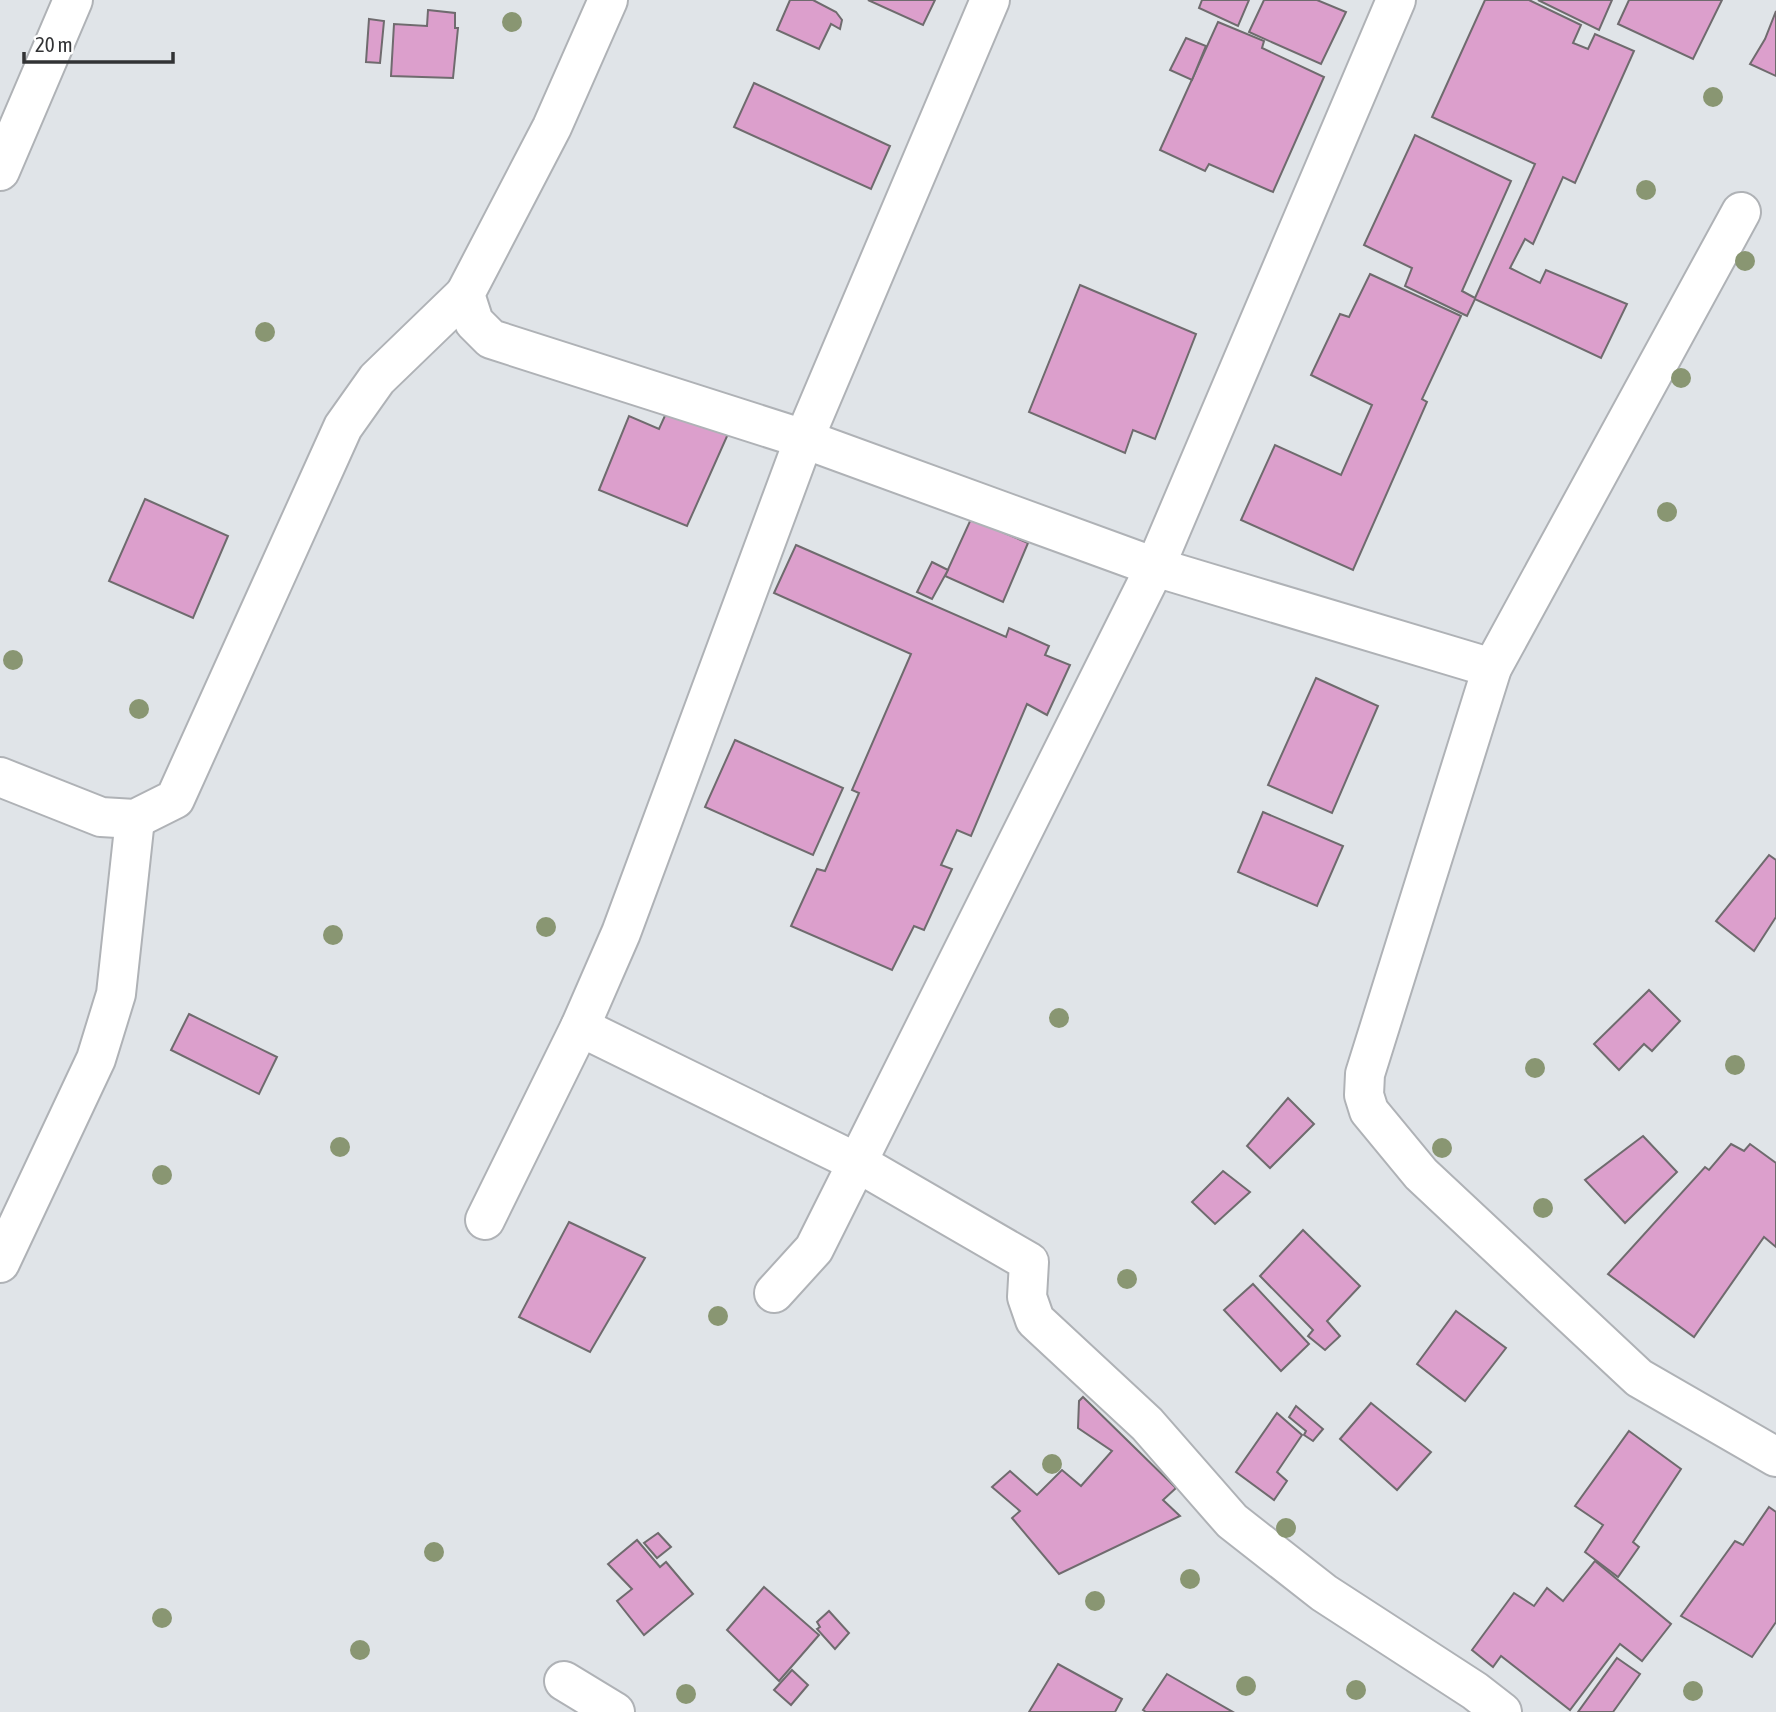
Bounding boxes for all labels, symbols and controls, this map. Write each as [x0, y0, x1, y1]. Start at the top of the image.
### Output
scale bar [24, 21, 173, 65]
text: 20 m [35, 32, 73, 56]

